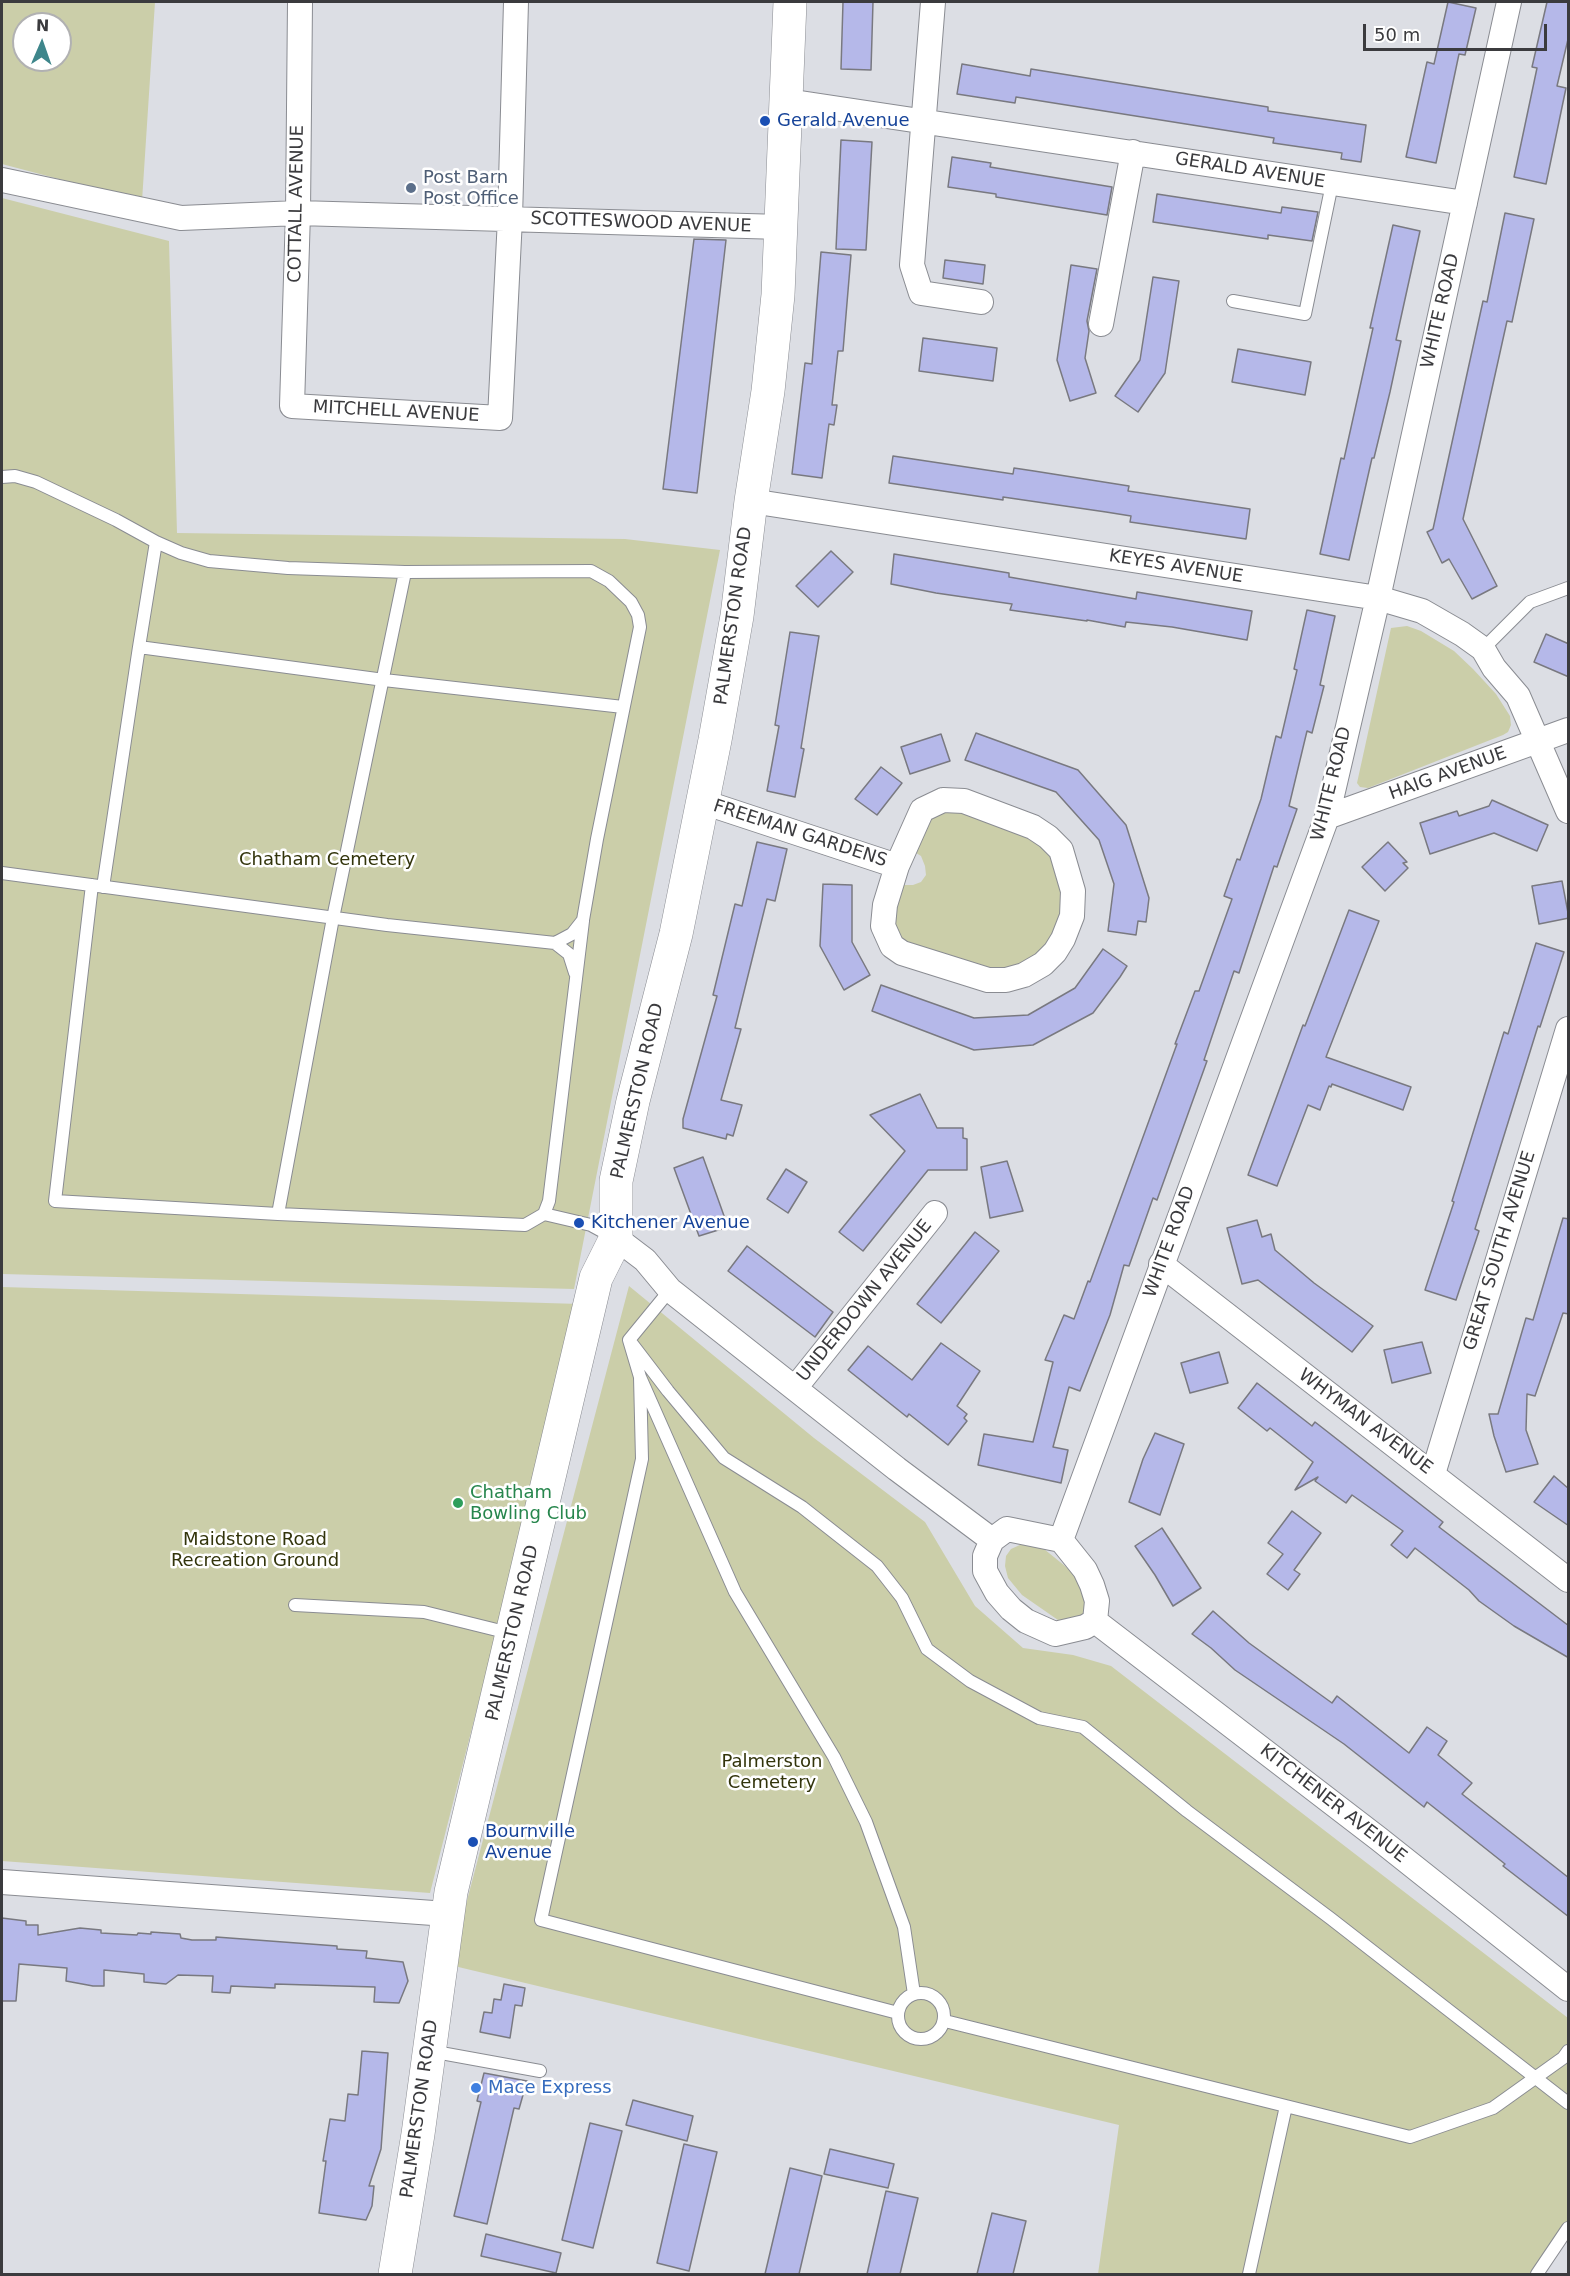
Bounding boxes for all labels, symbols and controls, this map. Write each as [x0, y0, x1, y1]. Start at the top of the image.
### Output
north arrow [12, 12, 72, 72]
scale bar [1366, 12, 1550, 50]
text: N [36, 16, 50, 35]
text: 50 m [1374, 24, 1420, 45]
place label: Gerald Avenue [777, 110, 909, 132]
marker: Gerald Avenue [758, 114, 772, 128]
street label: COTTALL AVENUE [285, 125, 309, 283]
street label: GERALD AVENUE [1173, 148, 1327, 194]
place label: Post Barn Post Office [423, 167, 519, 210]
marker: Post Barn Post Office [404, 181, 418, 195]
street label: SCOTTESWOOD AVENUE [530, 208, 752, 238]
street label: WHITE ROAD [1417, 251, 1465, 371]
street label: MITCHELL AVENUE [312, 397, 480, 427]
street label: PALMERSTON ROAD [711, 525, 757, 707]
street label: KEYES AVENUE [1107, 546, 1245, 588]
street label: WHITE ROAD [1307, 724, 1357, 844]
street label: HAIG AVENUE [1386, 743, 1510, 805]
street label: FREEMAN GARDENS [710, 796, 890, 872]
park label: Chatham Cemetery [239, 849, 415, 871]
street label: PALMERSTON ROAD [607, 1001, 669, 1181]
street label: GREAT SOUTH AVENUE [1459, 1149, 1541, 1353]
street label: WHITE ROAD [1140, 1183, 1200, 1301]
place label: Kitchener Avenue [591, 1212, 750, 1234]
marker: Kitchener Avenue [572, 1216, 586, 1230]
street label: UNDERDOWN AVENUE [793, 1216, 937, 1386]
street label: WHYMAN AVENUE [1294, 1365, 1436, 1479]
place label: Chatham Bowling Club [470, 1482, 587, 1524]
marker: Chatham Bowling Club [451, 1496, 465, 1510]
park label: Maidstone Road Recreation Ground [171, 1529, 339, 1572]
street label: PALMERSTON ROAD [482, 1543, 544, 1723]
street label: KITCHENER AVENUE [1255, 1740, 1411, 1868]
park label: Palmerston Cemetery [722, 1751, 822, 1794]
place label: Bournville Avenue [485, 1821, 575, 1864]
marker: Bournville Avenue [466, 1835, 480, 1849]
street label: PALMERSTON ROAD [397, 2018, 443, 2200]
place label: Mace Express [488, 2077, 612, 2099]
marker: Mace Express [469, 2081, 483, 2095]

